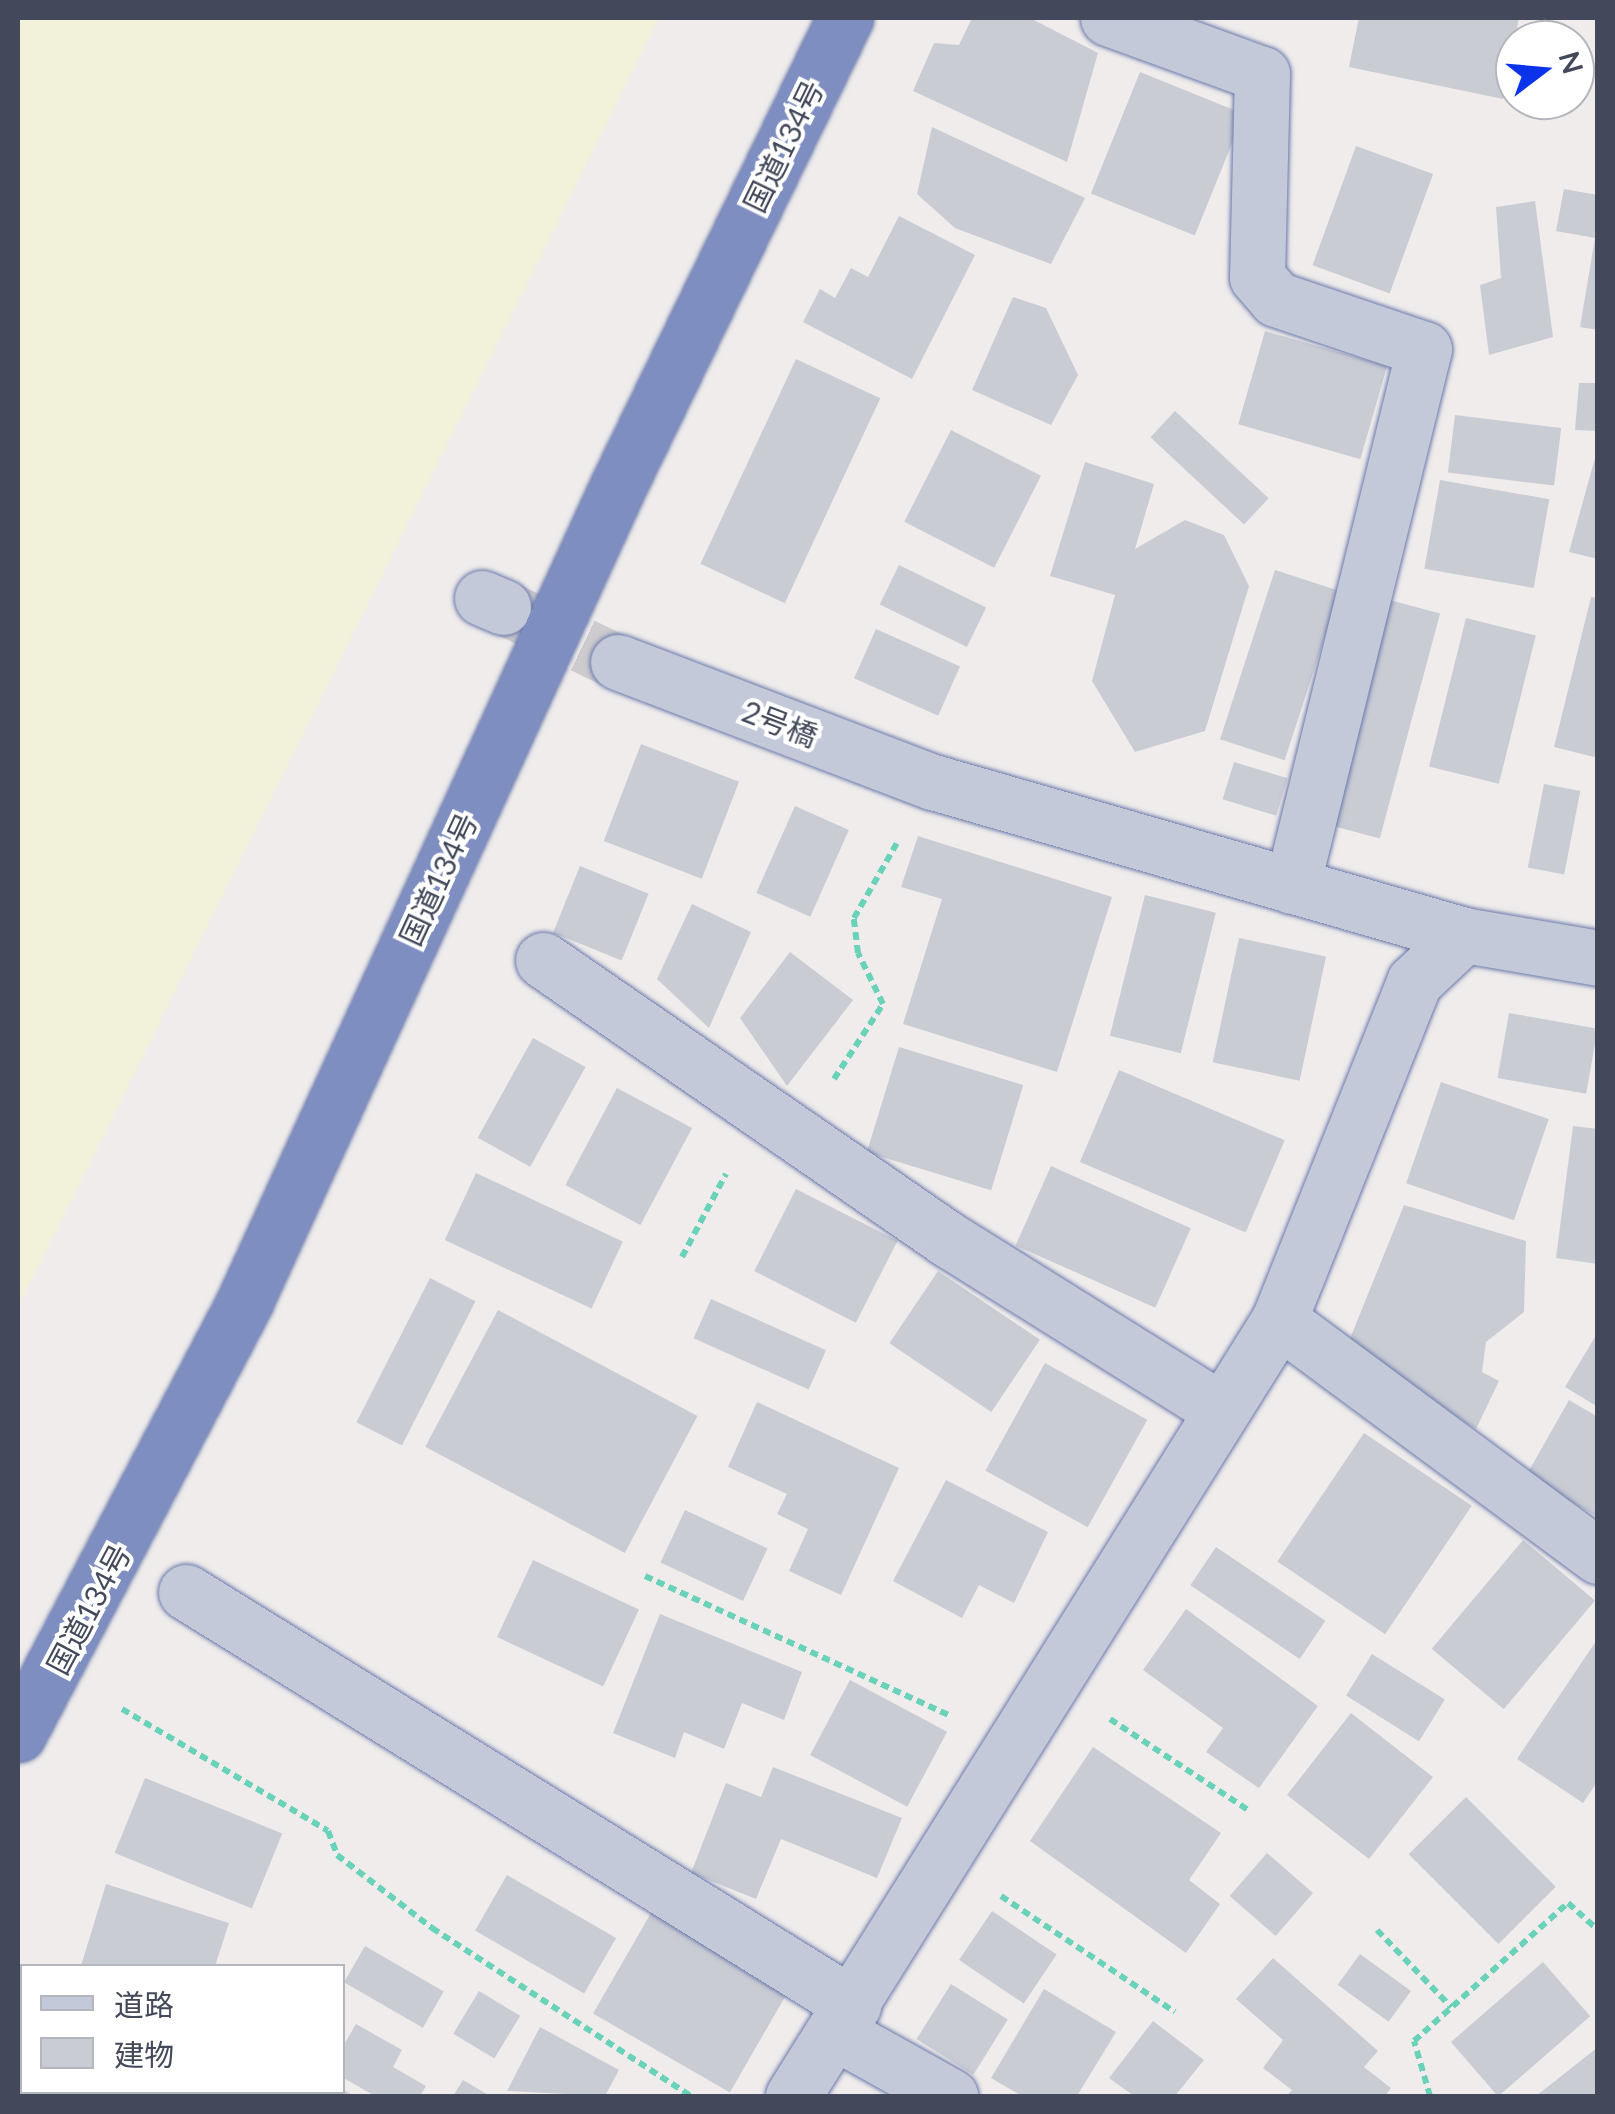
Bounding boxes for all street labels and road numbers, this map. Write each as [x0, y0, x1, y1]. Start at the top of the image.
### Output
street label: 国道134号 [736, 74, 830, 218]
street label: 2号橋 [737, 692, 823, 754]
street label: 国道134号 [392, 807, 484, 951]
street label: 国道134号 [39, 1538, 137, 1680]

